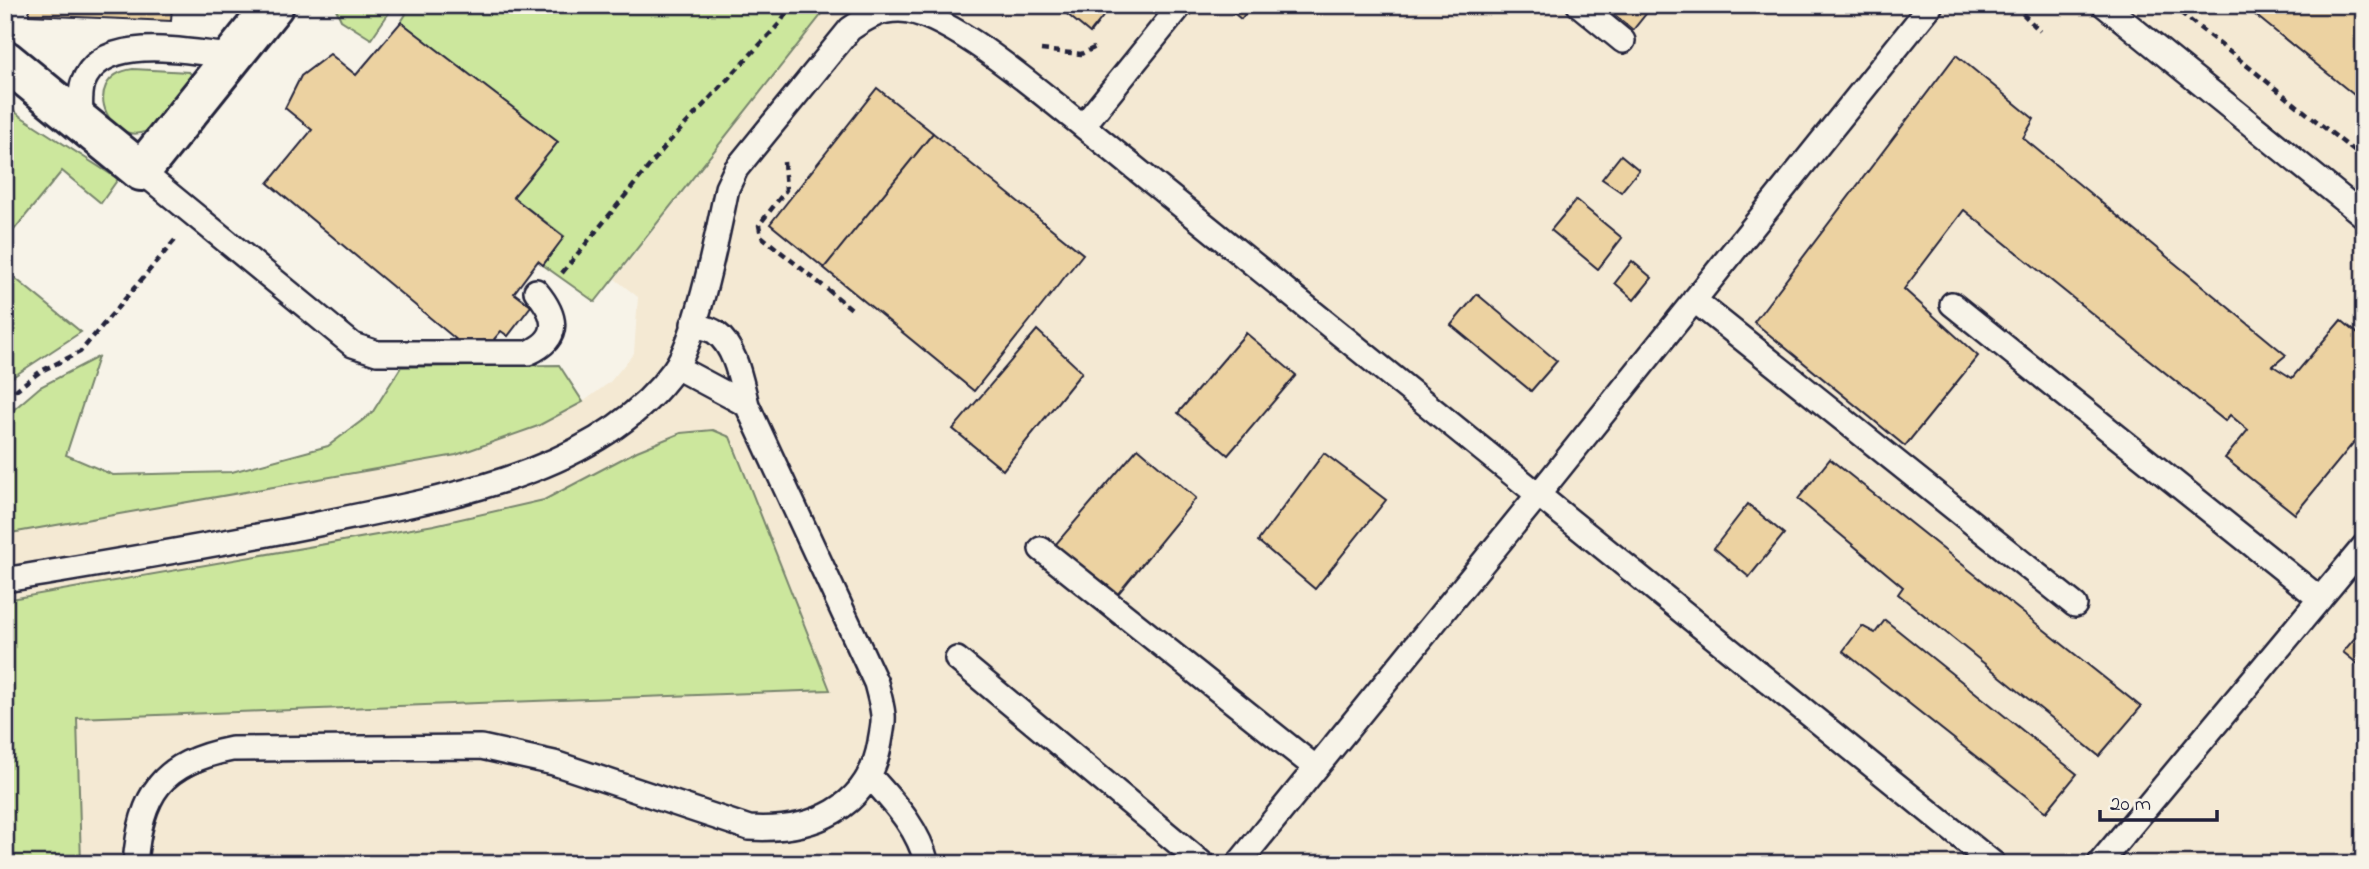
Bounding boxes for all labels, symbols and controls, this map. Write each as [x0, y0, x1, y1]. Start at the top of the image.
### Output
scale bar [2100, 778, 2217, 822]
text: 20 m [2110, 790, 2151, 820]

